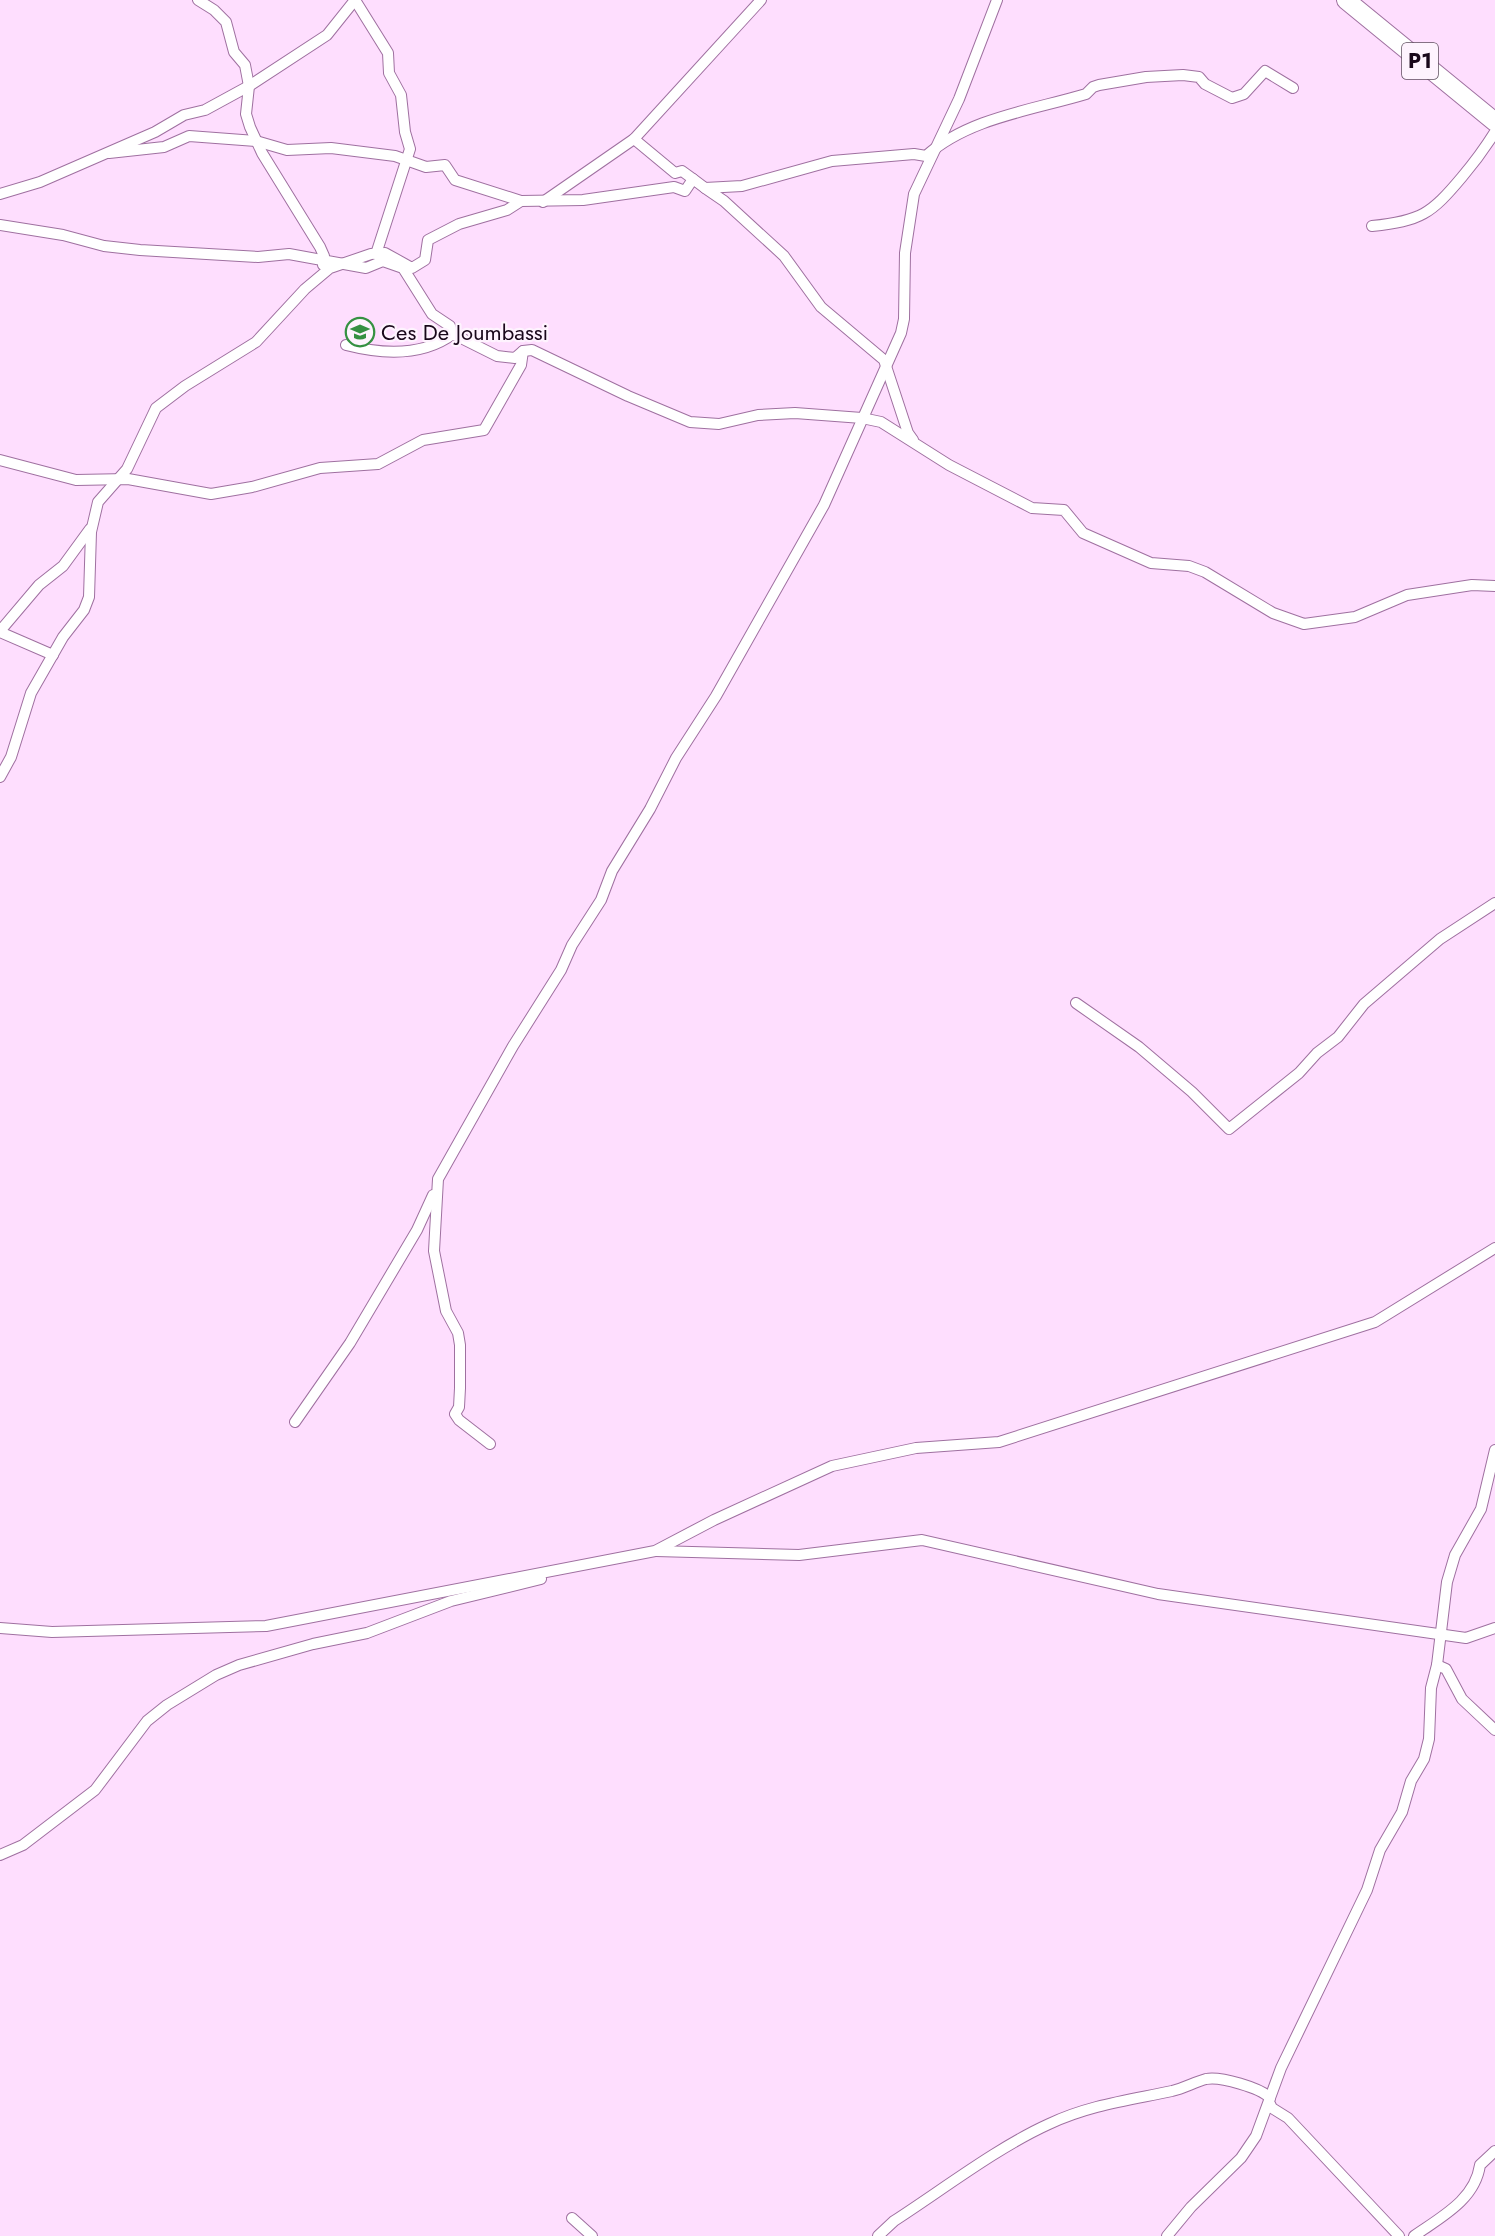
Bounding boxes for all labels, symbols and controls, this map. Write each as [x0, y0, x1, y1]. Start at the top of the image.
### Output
road number: P1 [1402, 43, 1438, 79]
school or university icon: Ces De Joumbassi [344, 316, 376, 348]
place label: Ces De Joumbassi [381, 316, 548, 348]

